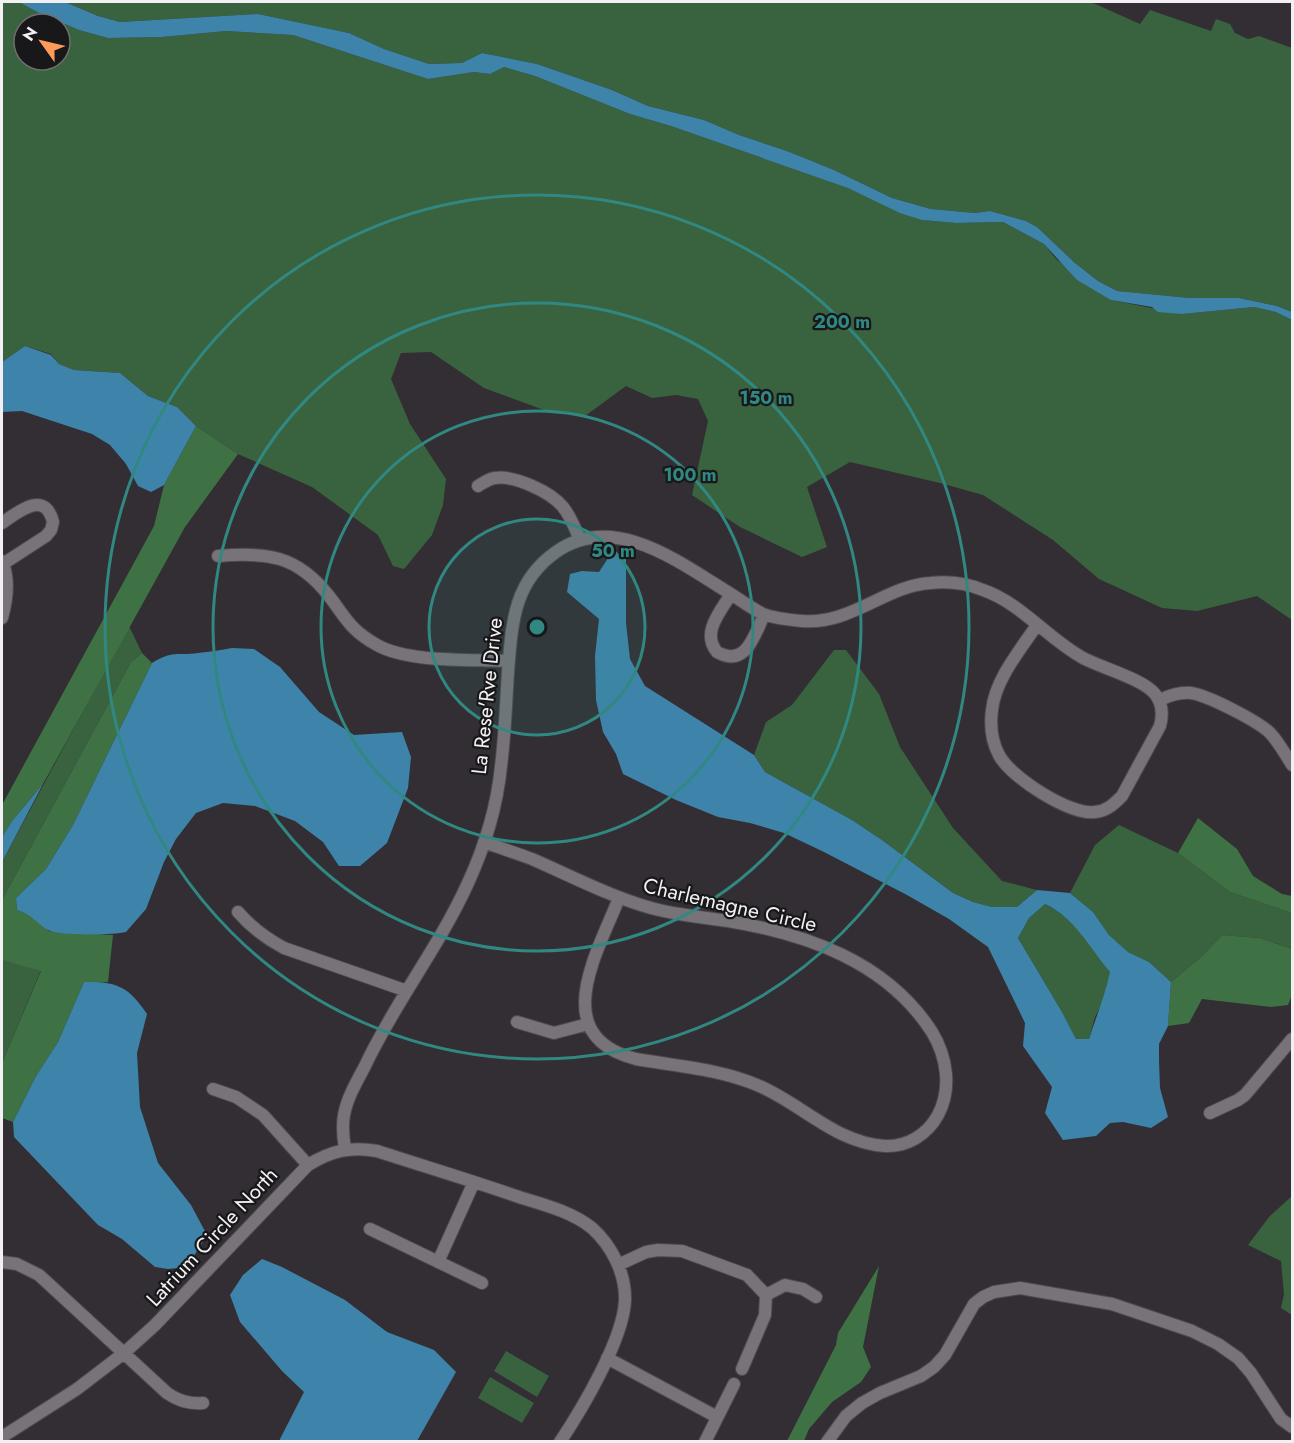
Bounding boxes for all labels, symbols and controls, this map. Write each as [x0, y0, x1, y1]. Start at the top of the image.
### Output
north arrow [12, 12, 72, 72]
text: N [17, 22, 43, 46]
text: 200 m [814, 309, 870, 335]
text: 150 m [740, 385, 792, 411]
text: 100 m [663, 462, 717, 488]
text: 50 m [591, 538, 635, 564]
street label: La Rese'Rve Drive [464, 616, 510, 776]
centre of rings [527, 617, 547, 637]
street label: Charlemagne Circle [640, 870, 820, 940]
street label: Latrium Circle North [139, 1161, 285, 1313]

